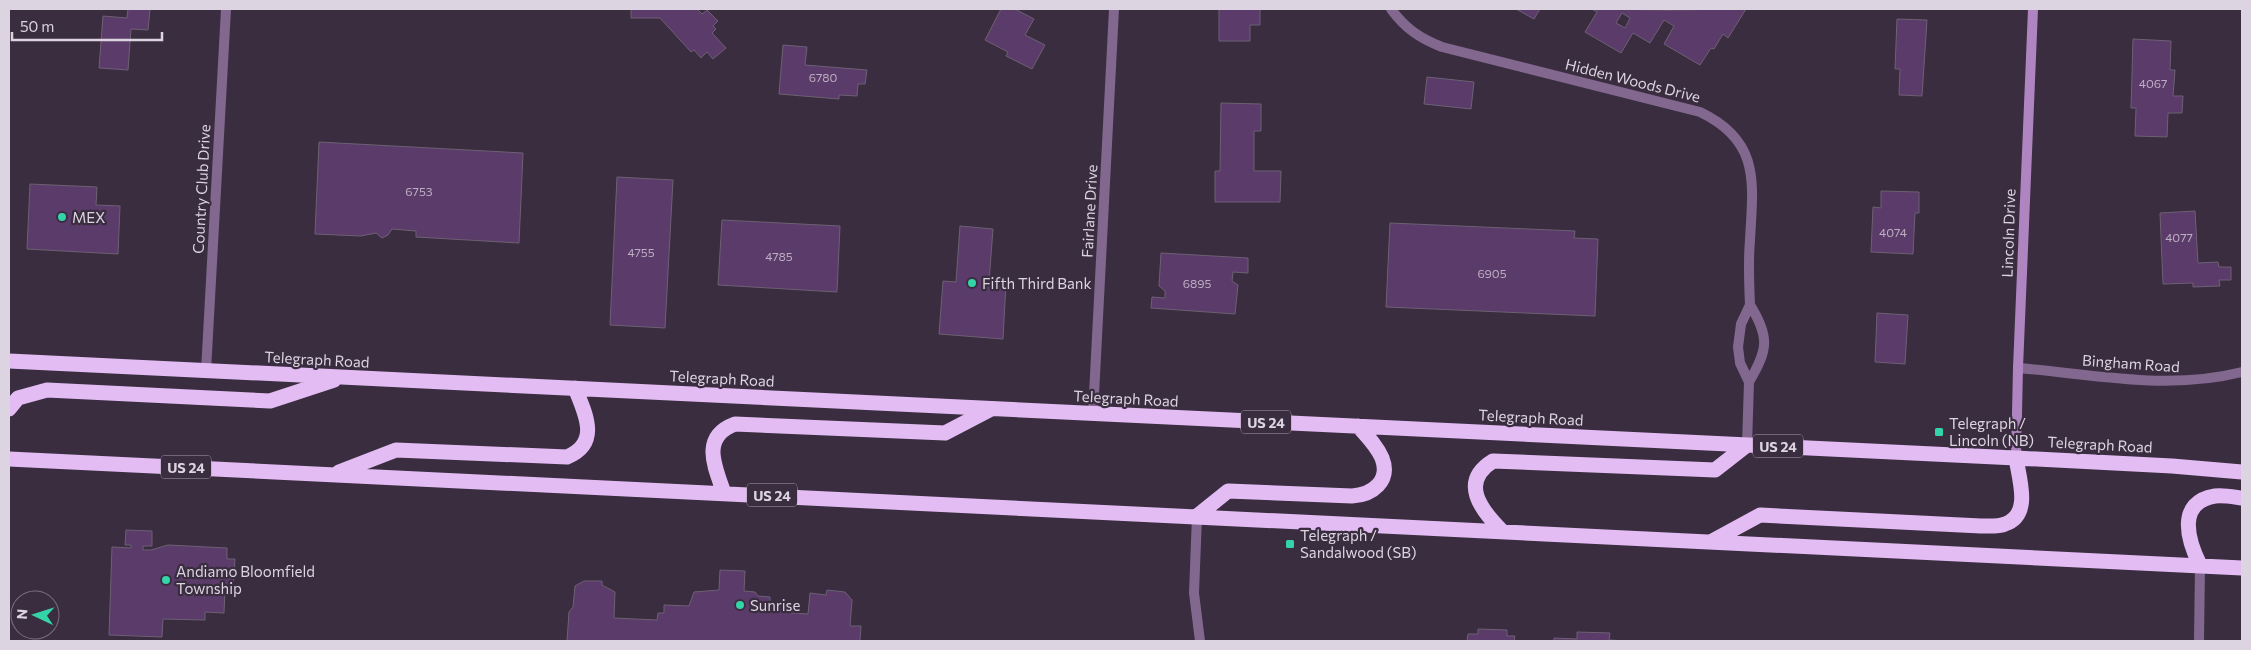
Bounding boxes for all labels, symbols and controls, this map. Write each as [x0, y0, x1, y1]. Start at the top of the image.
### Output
scale bar [12, 10, 162, 42]
text: 50 m [20, 17, 54, 35]
street label: Hidden Woods Drive [1564, 55, 1702, 106]
house number: 6780 [809, 70, 837, 84]
house number: 4067 [2139, 76, 2167, 90]
street label: Country Club Drive [189, 124, 213, 254]
street label: Fairlane Drive [1078, 164, 1100, 258]
house number: 6753 [405, 184, 433, 198]
street label: Lincoln Drive [1997, 188, 2019, 278]
place label: MEX [72, 208, 105, 226]
marker: MEX [56, 211, 68, 223]
house number: 4074 [1879, 225, 1907, 239]
house number: 4077 [2165, 230, 2193, 244]
house number: 4755 [627, 245, 655, 259]
house number: 4785 [765, 249, 793, 263]
house number: 6905 [1477, 266, 1507, 280]
place label: Fifth Third Bank [982, 274, 1092, 292]
house number: 6895 [1183, 276, 1211, 290]
marker: Fifth Third Bank [966, 277, 978, 289]
street label: Telegraph Road [264, 347, 370, 371]
street label: Bingham Road [2082, 351, 2180, 375]
street label: Telegraph Road [669, 366, 775, 390]
street label: Telegraph Road [1073, 386, 1179, 410]
street label: Telegraph Road [1478, 405, 1584, 429]
road number: US 24 [1241, 411, 1291, 434]
place label: Telegraph / Lincoln (NB) [1949, 414, 2034, 449]
marker: Telegraph / Lincoln (NB) [1933, 426, 1945, 438]
street label: Telegraph Road [2047, 432, 2153, 456]
road number: US 24 [1753, 434, 1803, 458]
road number: US 24 [161, 456, 211, 478]
road number: US 24 [747, 484, 797, 506]
place label: Telegraph / Sandalwood (SB) [1300, 526, 1417, 561]
marker: Telegraph / Sandalwood (SB) [1284, 538, 1296, 550]
place label: Andiamo Bloomfield Township [176, 562, 315, 597]
marker: Andiamo Bloomfield Township [160, 574, 172, 586]
north arrow [10, 590, 60, 640]
place label: Sunrise [750, 596, 800, 614]
marker: Sunrise [734, 599, 746, 611]
text: N [13, 608, 30, 620]

